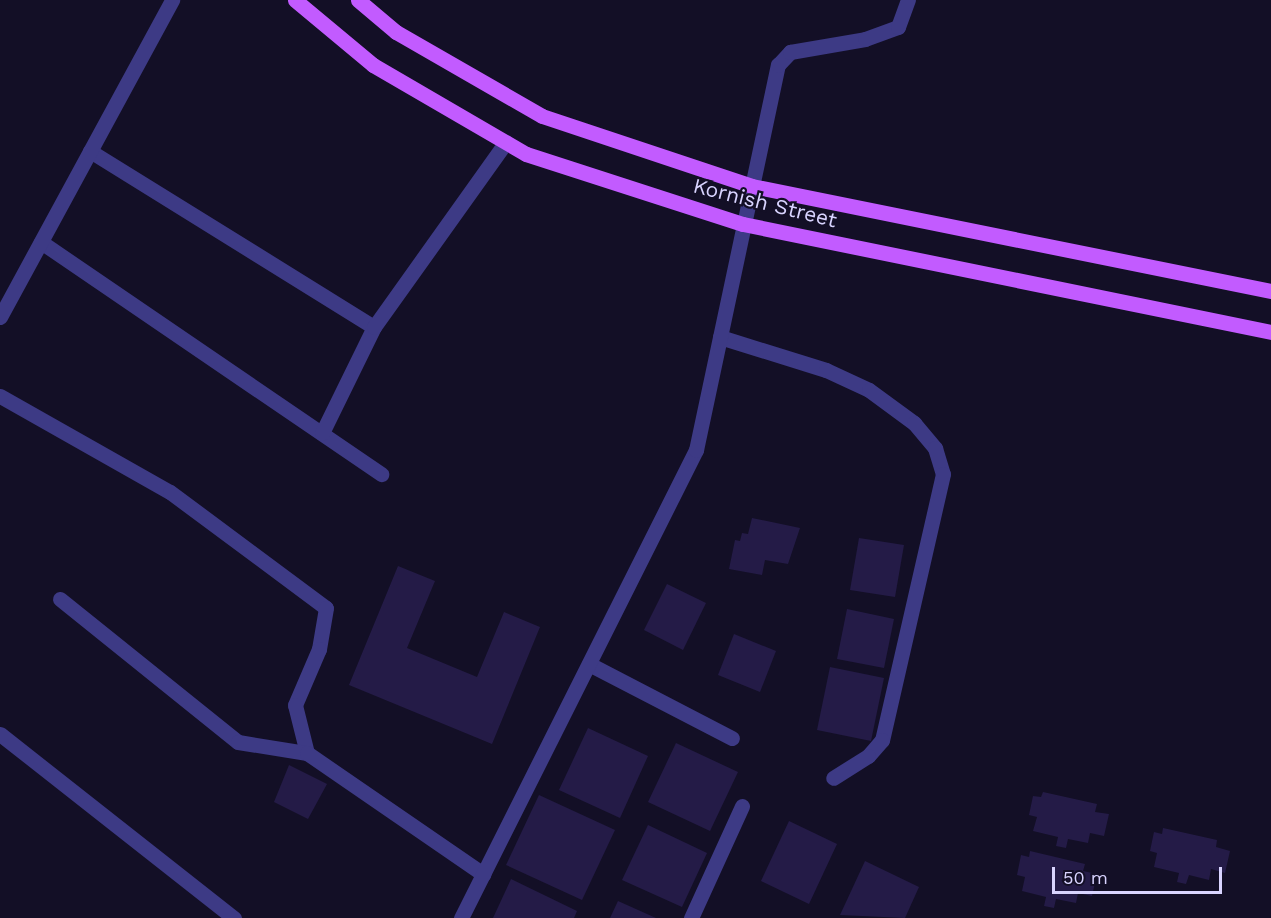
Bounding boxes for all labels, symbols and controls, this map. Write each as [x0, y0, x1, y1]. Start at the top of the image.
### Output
street label: Kornish Street [691, 173, 839, 233]
scale bar [1055, 855, 1224, 893]
text: 50 m [1063, 867, 1108, 888]

